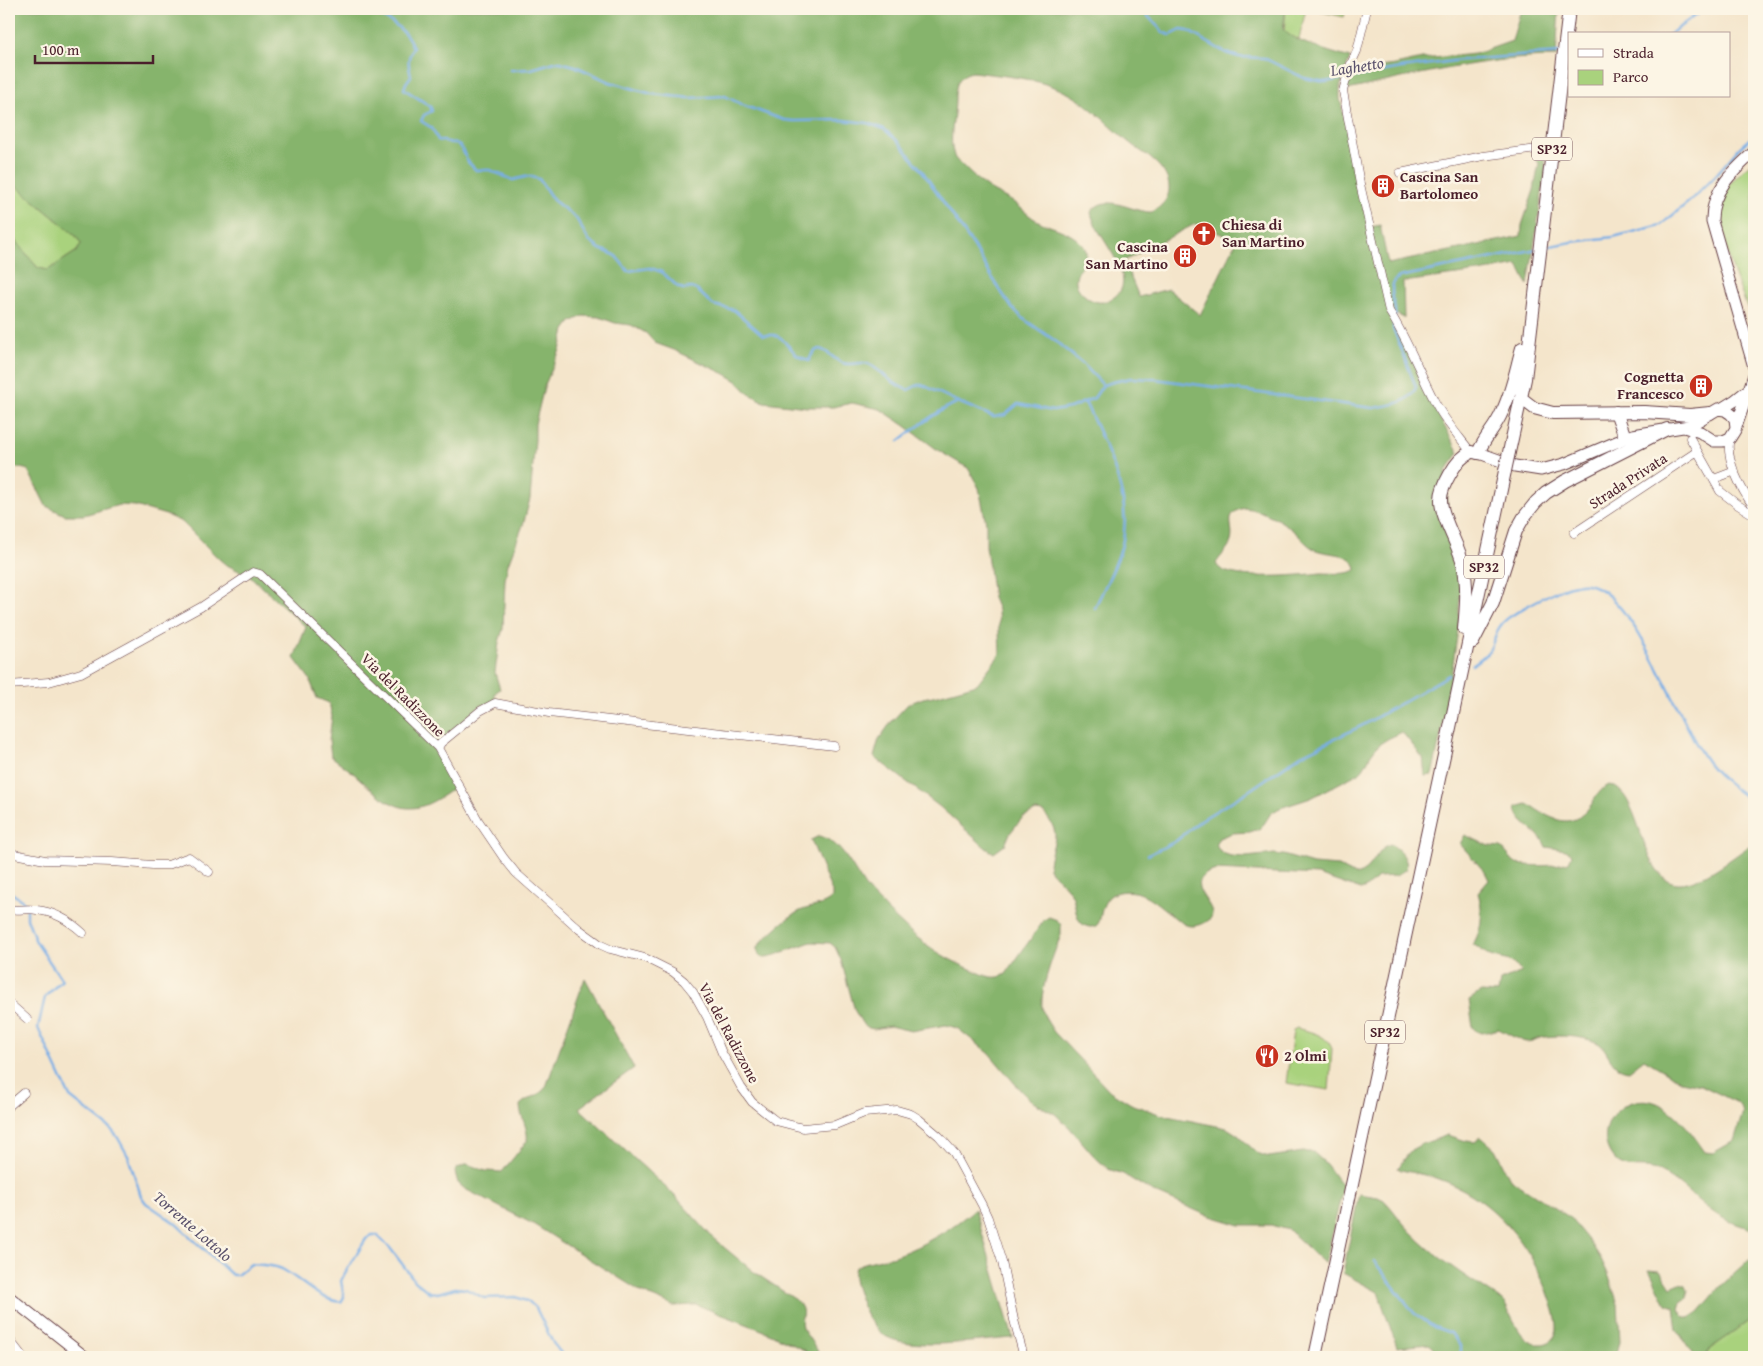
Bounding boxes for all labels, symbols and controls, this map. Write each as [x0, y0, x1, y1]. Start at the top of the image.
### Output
scale bar [35, 32, 152, 64]
legend [1568, 32, 1730, 98]
text: 100 m [42, 39, 80, 60]
text: Strada [1613, 42, 1654, 63]
water label: Laghetto [1328, 50, 1385, 82]
text: Parco [1613, 66, 1649, 87]
road number: SP32 [1532, 138, 1572, 160]
place label: Cascina San Bartolomeo [1400, 166, 1479, 204]
building icon: Cascina San Bartolomeo [1370, 173, 1396, 199]
place label: Chiesa di San Martino [1222, 214, 1304, 252]
church icon: Chiesa di San Martino [1191, 221, 1217, 247]
place label: Cascina San Martino [1086, 236, 1168, 274]
building icon: Cascina San Martino [1172, 243, 1198, 269]
place label: Cognetta Francesco [1617, 366, 1684, 404]
building icon: Cognetta Francesco [1688, 373, 1714, 399]
street label: Strada Privata [1585, 447, 1671, 514]
road number: SP32 [1464, 556, 1504, 578]
street label: Via del Radizzone [357, 648, 450, 741]
street label: Via del Radizzone [694, 979, 765, 1087]
road number: SP32 [1365, 1020, 1405, 1044]
restaurant icon: 2 Olmi [1254, 1043, 1280, 1069]
place label: 2 Olmi [1284, 1045, 1327, 1066]
water label: Torrente Lottolo [148, 1185, 238, 1267]

